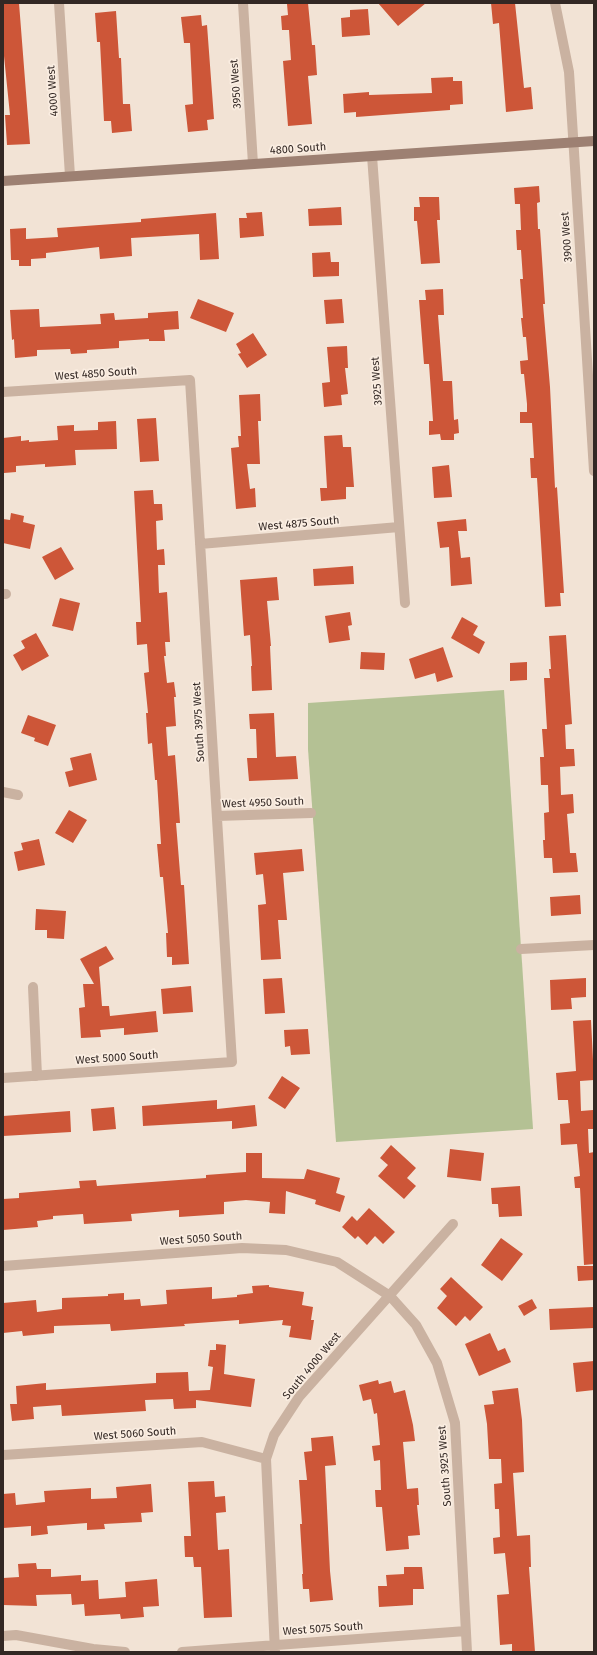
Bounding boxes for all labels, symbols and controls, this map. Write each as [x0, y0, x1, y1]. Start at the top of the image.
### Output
street label: 3950 West [228, 59, 244, 109]
street label: 4000 West [45, 65, 61, 117]
street label: 4800 South [269, 140, 327, 158]
street label: 3900 West [559, 211, 575, 263]
street label: 3925 West [369, 356, 385, 406]
street label: West 4850 South [54, 365, 138, 383]
street label: West 4875 South [258, 514, 340, 534]
street label: South 3975 West [190, 682, 208, 762]
street label: West 4950 South [222, 795, 304, 811]
street label: West 5000 South [75, 1049, 159, 1067]
street label: West 5050 South [159, 1230, 243, 1248]
street label: South 4000 West [280, 1330, 344, 1402]
street label: West 5060 South [93, 1425, 177, 1443]
street label: South 3925 West [436, 1425, 454, 1507]
street label: West 5075 South [282, 1620, 364, 1638]

